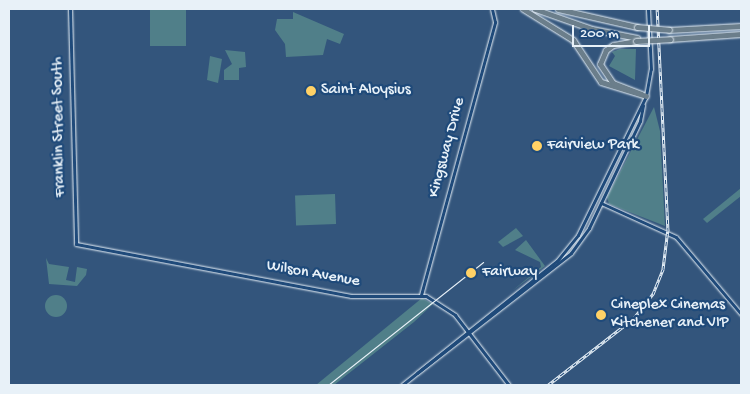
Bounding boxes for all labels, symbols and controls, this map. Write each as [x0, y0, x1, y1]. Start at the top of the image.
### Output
scale bar [575, 15, 652, 47]
text: 200 m [580, 25, 619, 43]
street label: Franklin Street South [49, 57, 71, 197]
place label: Saint Aloysius [321, 81, 411, 101]
marker: Saint Aloysius [305, 85, 317, 97]
street label: Kingsway Drive [425, 96, 471, 200]
place label: Fairview Park [547, 136, 639, 156]
marker: Fairview Park [531, 140, 543, 152]
street label: Wilson Avenue [265, 257, 361, 293]
place label: Fairway [482, 263, 537, 283]
marker: Fairway [464, 266, 478, 280]
place label: Cineplex Cinemas Kitchener and VIP [611, 296, 729, 334]
marker: Cineplex Cinemas Kitchener and VIP [595, 309, 607, 321]

